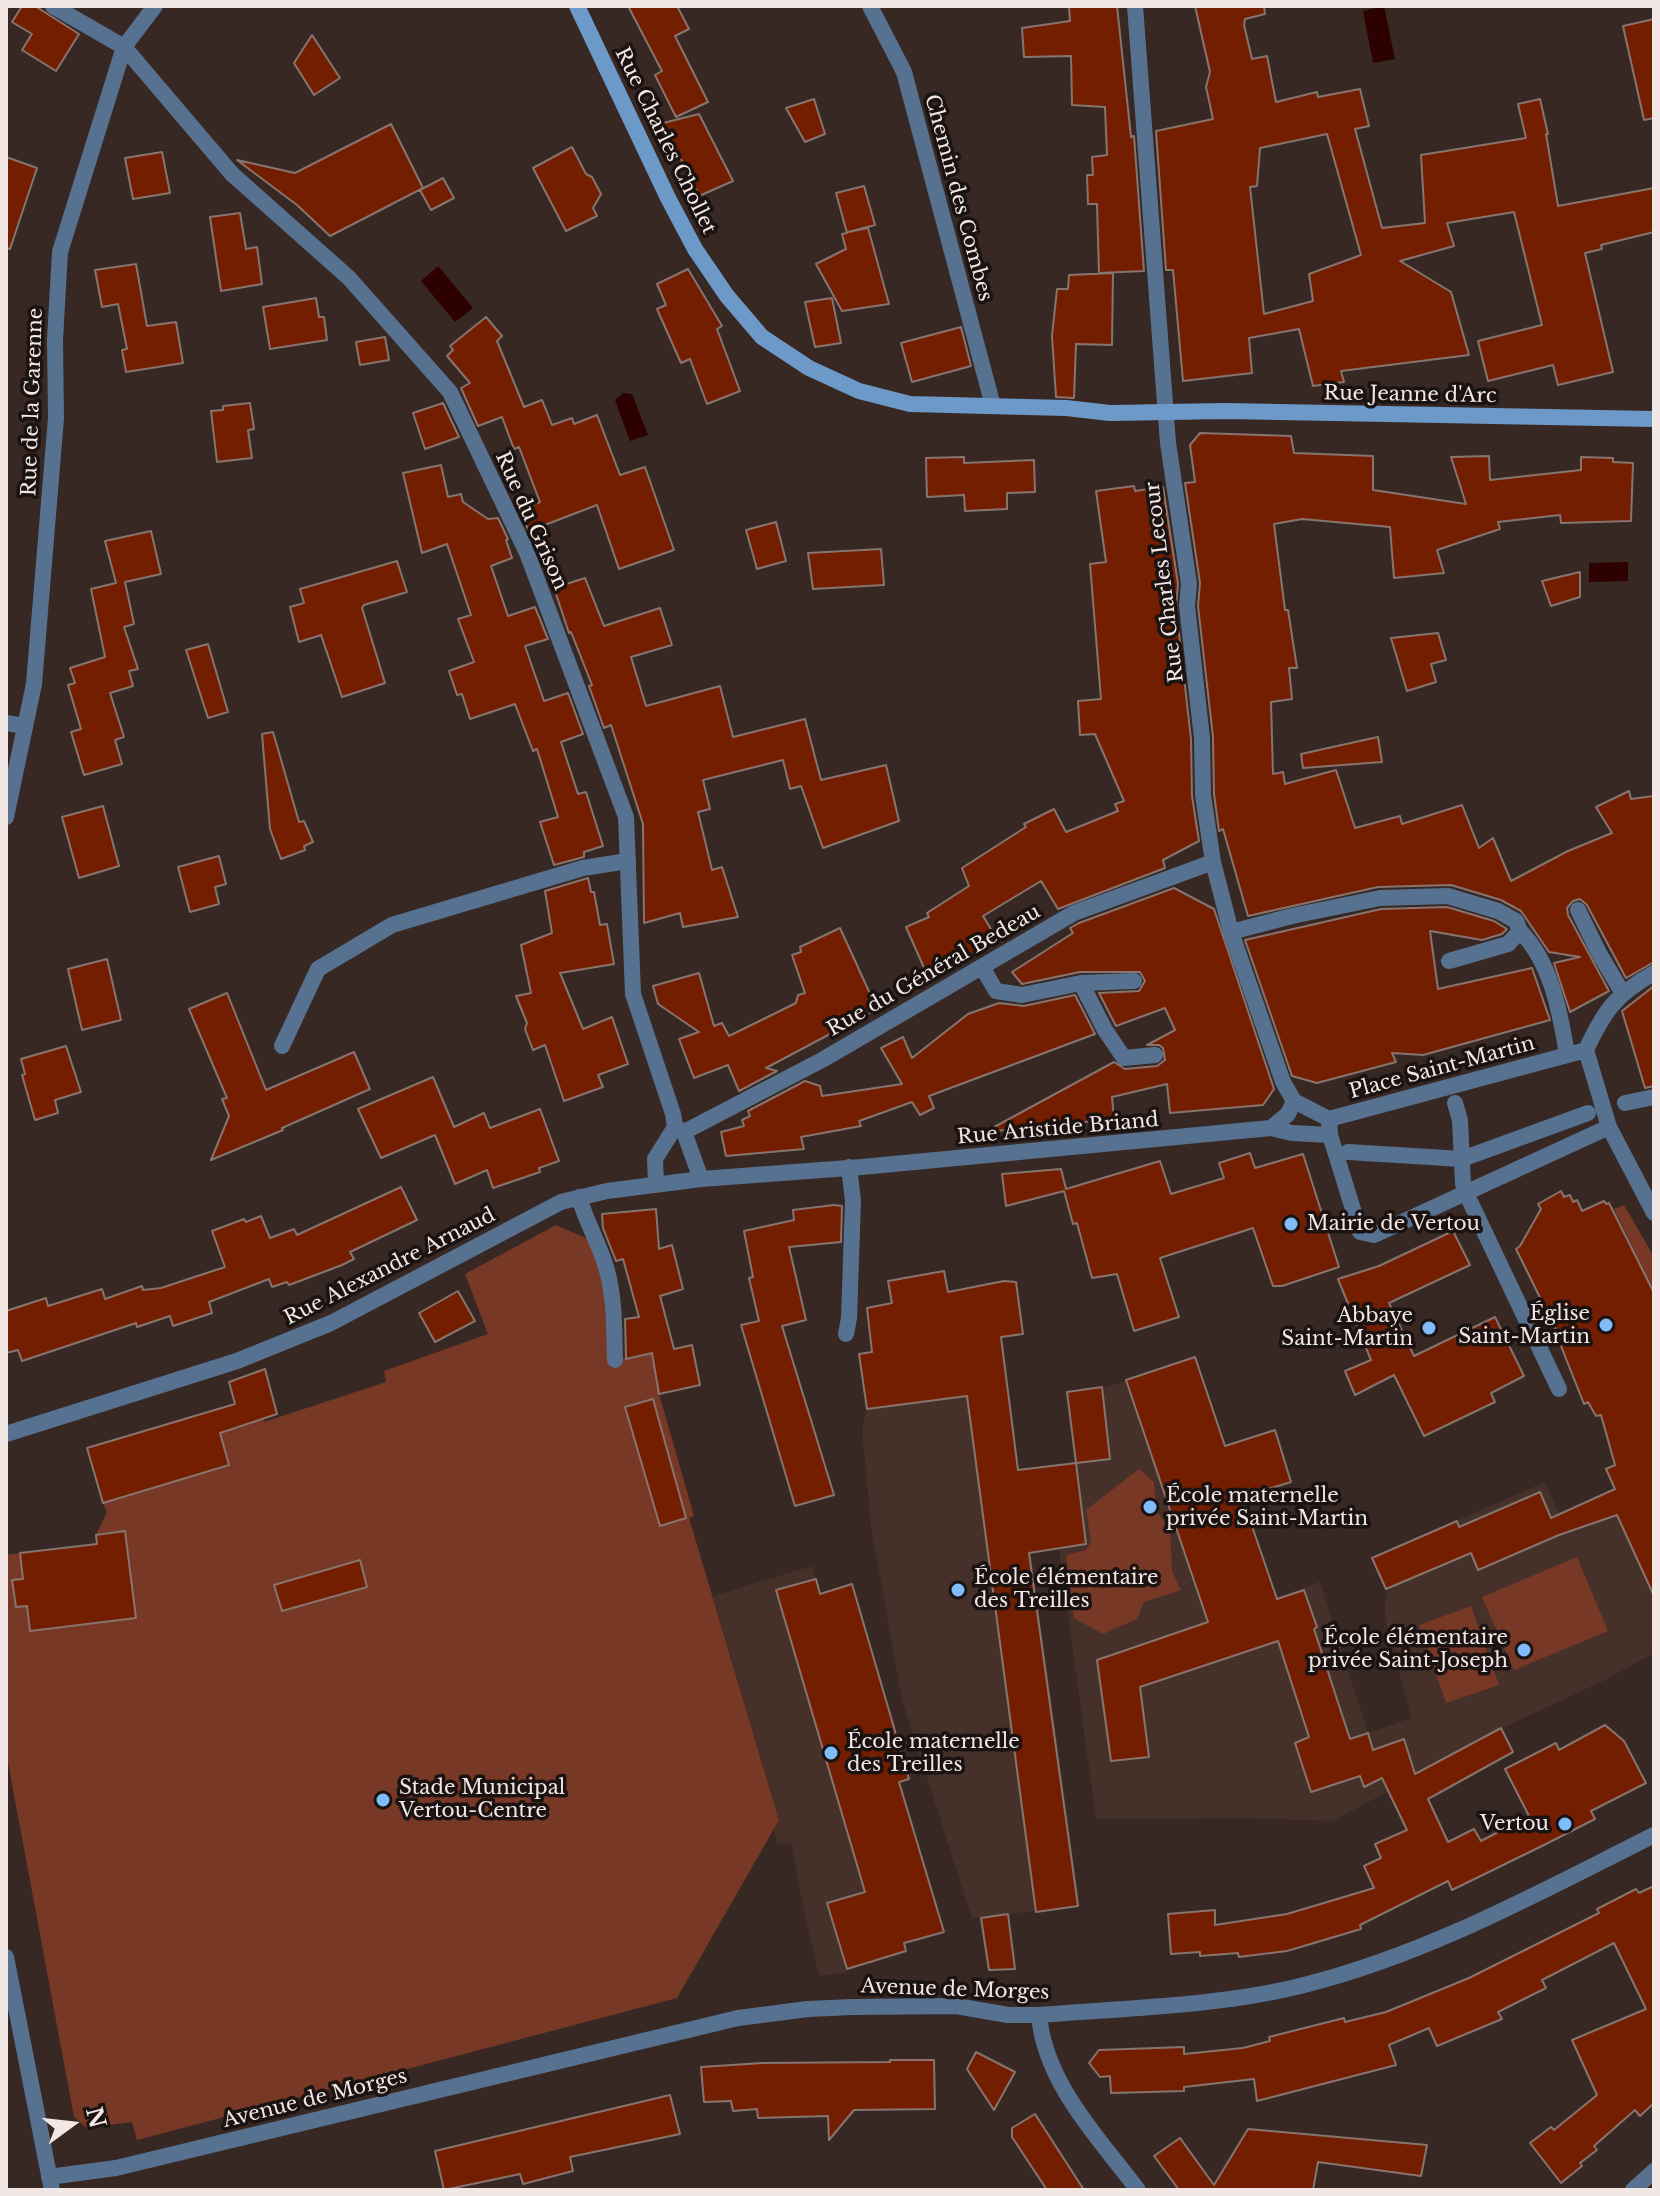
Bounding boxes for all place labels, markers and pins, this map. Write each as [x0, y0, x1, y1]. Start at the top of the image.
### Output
place label: Mairie de Vertou [1307, 1212, 1480, 1236]
marker: Mairie de Vertou [1282, 1215, 1300, 1233]
place label: Église Saint-Martin [1458, 1302, 1590, 1349]
place label: Abbaye Saint-Martin [1281, 1304, 1413, 1351]
marker: Église Saint-Martin [1597, 1316, 1615, 1334]
marker: Abbaye Saint-Martin [1420, 1319, 1438, 1337]
place label: École maternelle privée Saint-Martin [1166, 1484, 1368, 1531]
marker: École maternelle privée Saint-Martin [1141, 1498, 1159, 1516]
place label: École élémentaire des Treilles [974, 1566, 1158, 1613]
marker: École élémentaire des Treilles [949, 1581, 967, 1599]
place label: École élémentaire privée Saint-Joseph [1308, 1626, 1508, 1673]
marker: École élémentaire privée Saint-Joseph [1515, 1641, 1533, 1659]
place label: École maternelle des Treilles [847, 1730, 1020, 1777]
marker: École maternelle des Treilles [822, 1744, 840, 1762]
place label: Stade Municipal Vertou-Centre [399, 1776, 565, 1823]
marker: Stade Municipal Vertou-Centre [374, 1791, 392, 1809]
place label: Vertou [1480, 1812, 1549, 1836]
marker: Vertou [1556, 1815, 1574, 1833]

